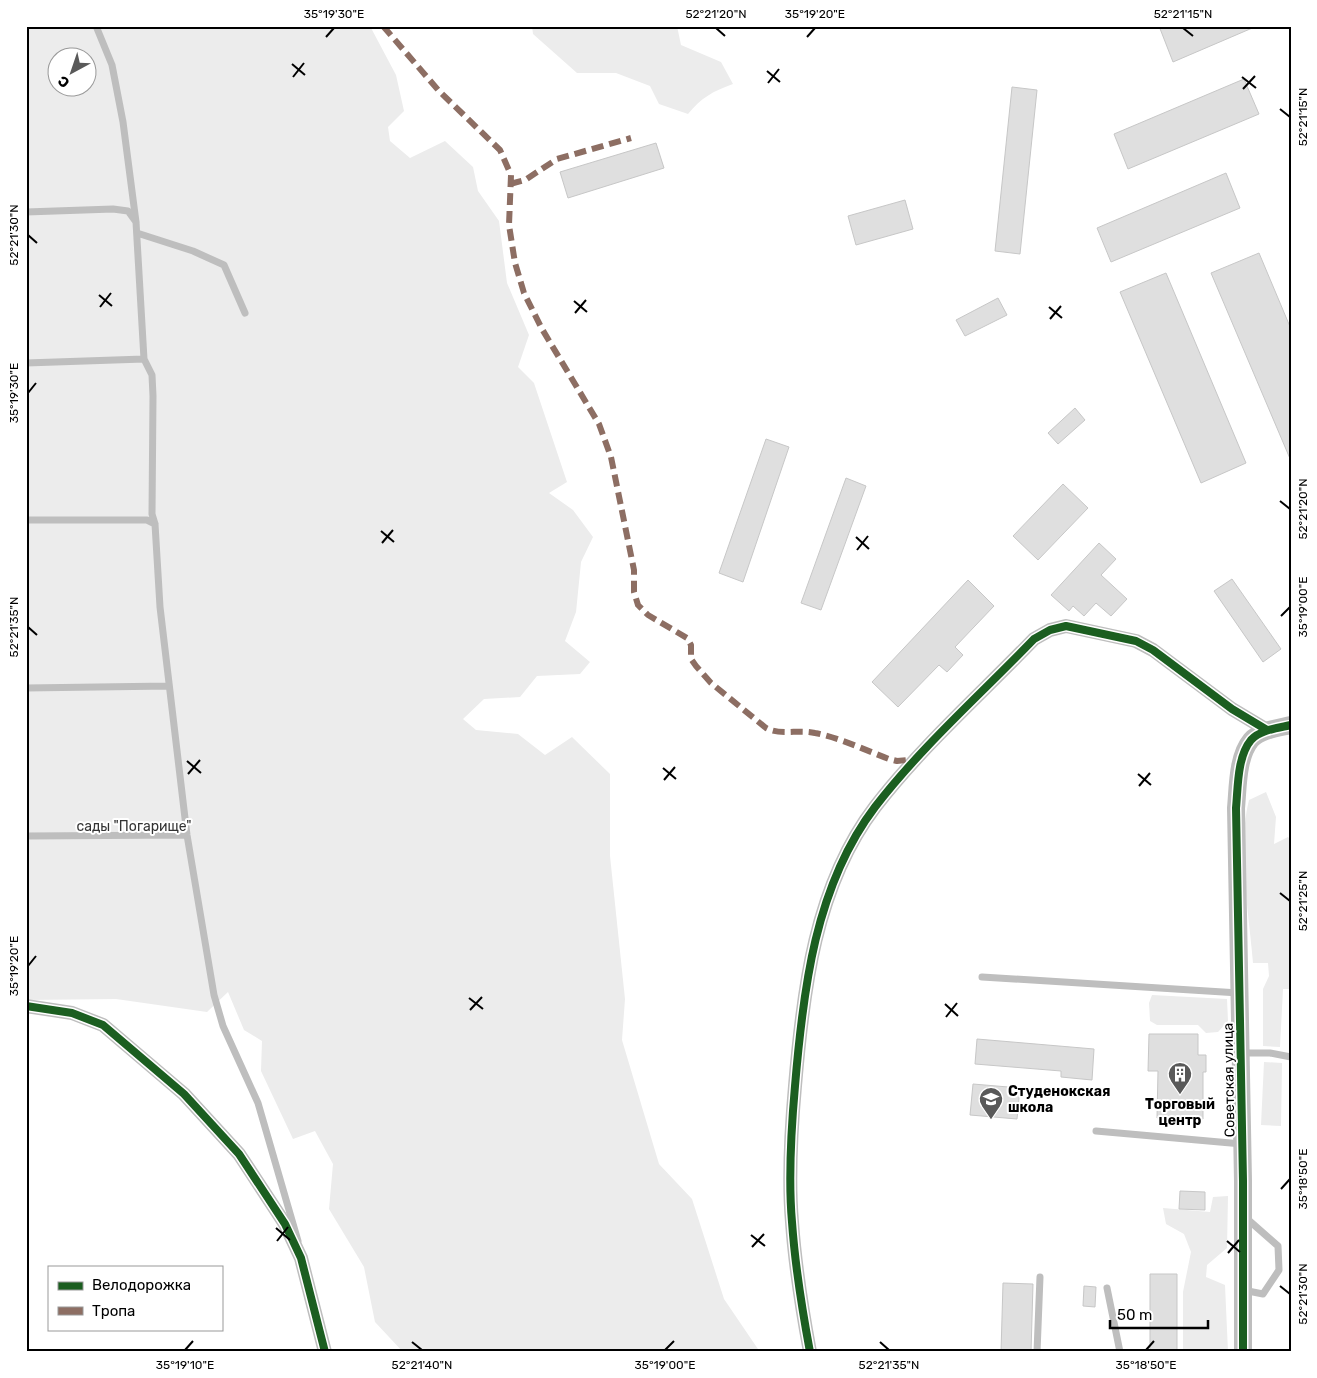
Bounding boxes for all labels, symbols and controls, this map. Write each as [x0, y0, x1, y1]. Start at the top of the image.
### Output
text: 35°19'30"E [304, 7, 364, 21]
text: 52°21'20"N [685, 7, 747, 21]
text: 35°19'20"E [785, 7, 845, 21]
text: 52°21'15"N [1154, 7, 1212, 21]
north arrow [48, 48, 98, 98]
text: С [55, 72, 73, 91]
text: 52°21'15"N [1296, 88, 1310, 146]
text: 52°21'30"N [7, 204, 21, 266]
text: 35°19'30"E [7, 363, 21, 423]
text: 52°21'20"N [1296, 478, 1310, 540]
text: 35°19'00"E [1296, 577, 1310, 637]
text: 52°21'35"N [7, 597, 21, 657]
park label: сады "Погарище" [76, 818, 192, 835]
text: 52°21'25"N [1296, 871, 1310, 931]
text: 35°19'20"E [7, 936, 21, 996]
street label: Советская улица [1220, 1023, 1238, 1137]
building icon: Торговый центр [1167, 1061, 1193, 1095]
place label: Студенокская школа [1008, 1083, 1110, 1116]
school or university icon: Студенокская школа [978, 1086, 1004, 1120]
place label: Торговый центр [1145, 1096, 1215, 1129]
text: 35°18'50"E [1296, 1149, 1310, 1209]
text: 52°21'30"N [1296, 1263, 1310, 1325]
legend [48, 1266, 222, 1330]
text: Велодорожка [92, 1276, 191, 1294]
scale bar [1110, 1298, 1207, 1330]
text: Тропа [92, 1302, 135, 1320]
text: 50 m [1117, 1306, 1152, 1324]
text: 35°19'10"E [156, 1358, 214, 1372]
text: 52°21'40"N [392, 1358, 452, 1372]
text: 35°19'00"E [635, 1358, 695, 1372]
text: 52°21'35"N [859, 1358, 919, 1372]
text: 35°18'50"E [1116, 1358, 1176, 1372]

